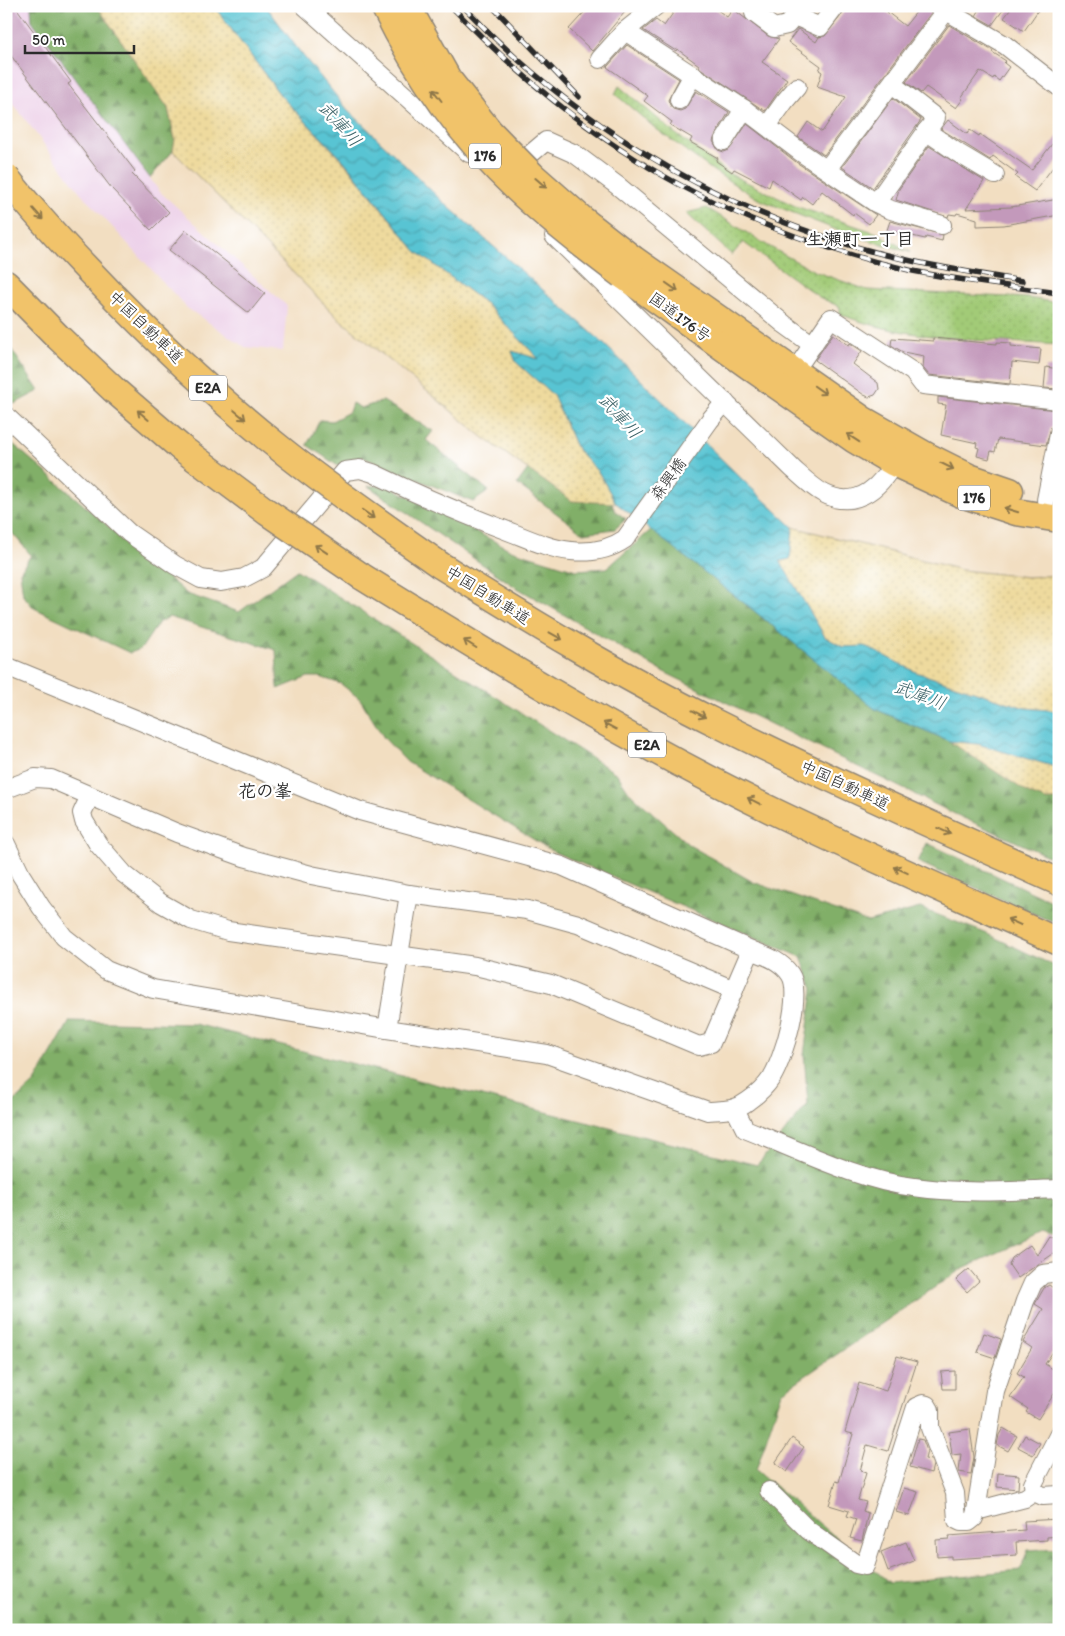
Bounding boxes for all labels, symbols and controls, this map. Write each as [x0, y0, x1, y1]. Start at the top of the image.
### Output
scale bar [25, 22, 134, 54]
text: 50 m [32, 31, 65, 49]
one-way arrow [432, 89, 443, 102]
water label: 武庫川 [314, 97, 366, 151]
road number: 176 [469, 144, 501, 168]
one-way arrow [535, 177, 548, 189]
one-way arrow [32, 207, 44, 220]
district label: 生瀬町一丁目 [806, 228, 914, 250]
one-way arrow [665, 282, 679, 292]
street label: 中国自動車道 [105, 287, 187, 367]
street label: 国道176号 [645, 288, 715, 346]
road number: E2A [189, 376, 227, 400]
one-way arrow [813, 385, 827, 395]
water label: 武庫川 [594, 389, 646, 443]
one-way arrow [137, 409, 150, 420]
one-way arrow [233, 409, 246, 420]
one-way arrow [846, 433, 860, 443]
street label: 森興橋 [646, 454, 690, 504]
one-way arrow [939, 462, 954, 471]
road number: 176 [958, 486, 990, 510]
one-way arrow [1003, 504, 1019, 514]
one-way arrow [361, 509, 375, 519]
one-way arrow [314, 544, 328, 554]
street label: 中国自動車道 [442, 562, 534, 628]
one-way arrow [548, 632, 563, 642]
one-way arrow [464, 638, 478, 648]
water label: 武庫川 [891, 675, 949, 715]
one-way arrow [691, 709, 706, 719]
one-way arrow [604, 720, 618, 730]
road number: E2A [628, 732, 666, 758]
street label: 中国自動車道 [797, 756, 893, 814]
district label: 花の峯 [238, 780, 292, 802]
one-way arrow [747, 796, 762, 806]
one-way arrow [936, 826, 951, 836]
one-way arrow [894, 865, 909, 875]
one-way arrow [1007, 917, 1022, 926]

